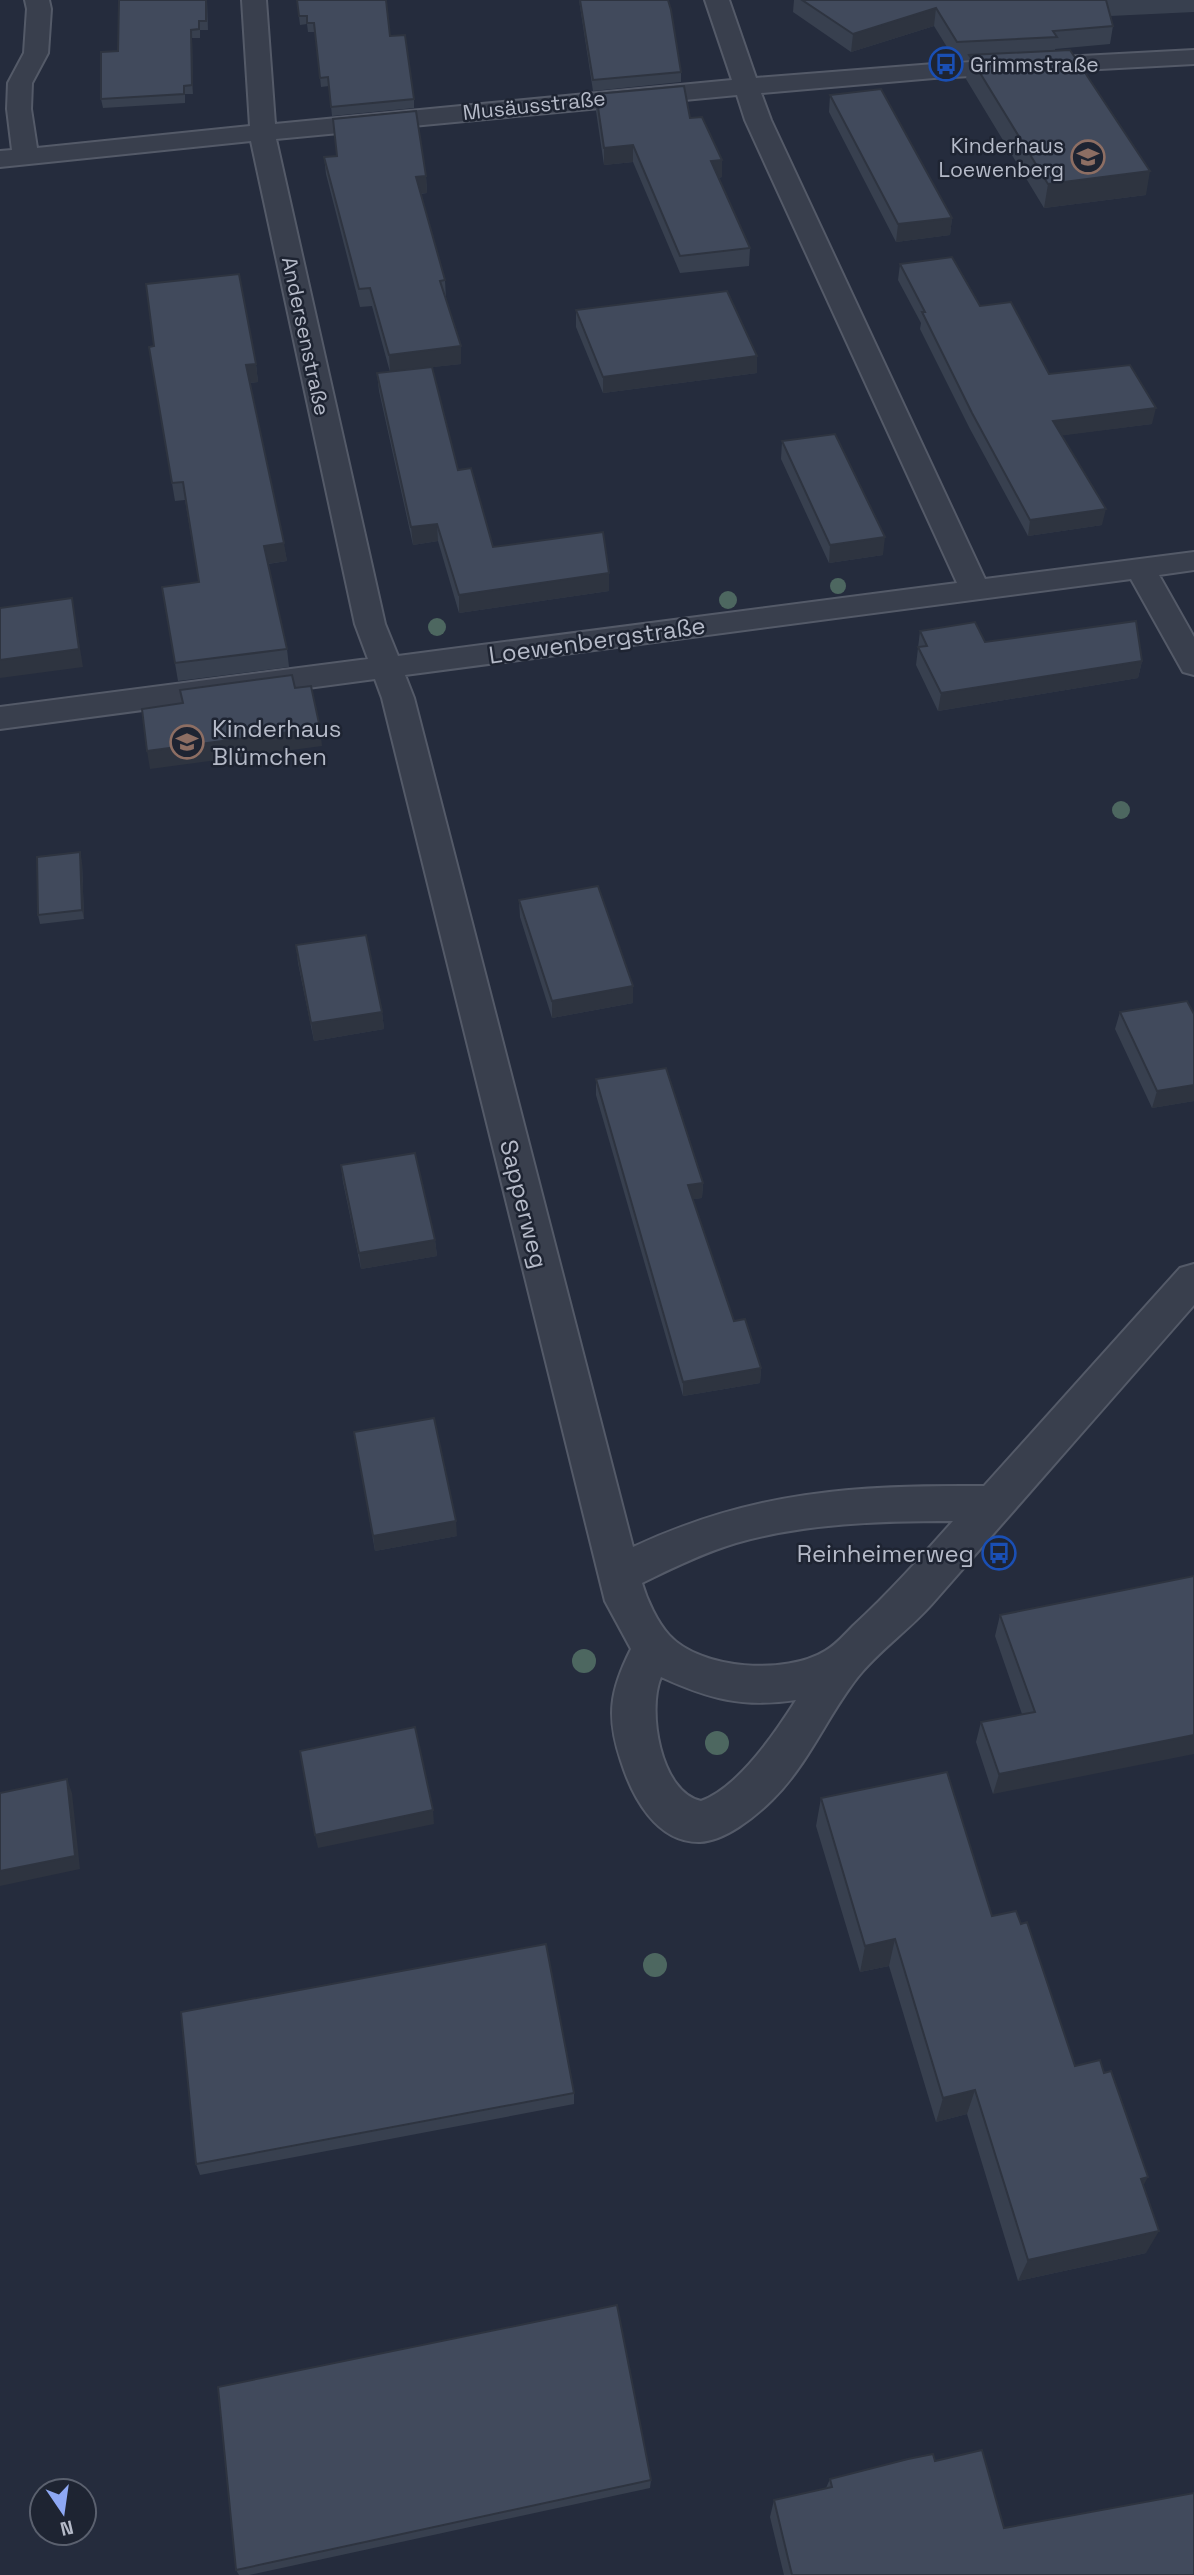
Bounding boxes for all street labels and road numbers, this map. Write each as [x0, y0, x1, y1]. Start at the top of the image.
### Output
street label: Musäusstraße [461, 84, 607, 126]
street label: Andersenstraße [276, 254, 336, 418]
street label: Loewenbergstraße [487, 609, 707, 671]
street label: Sapperweg [493, 1137, 555, 1271]

